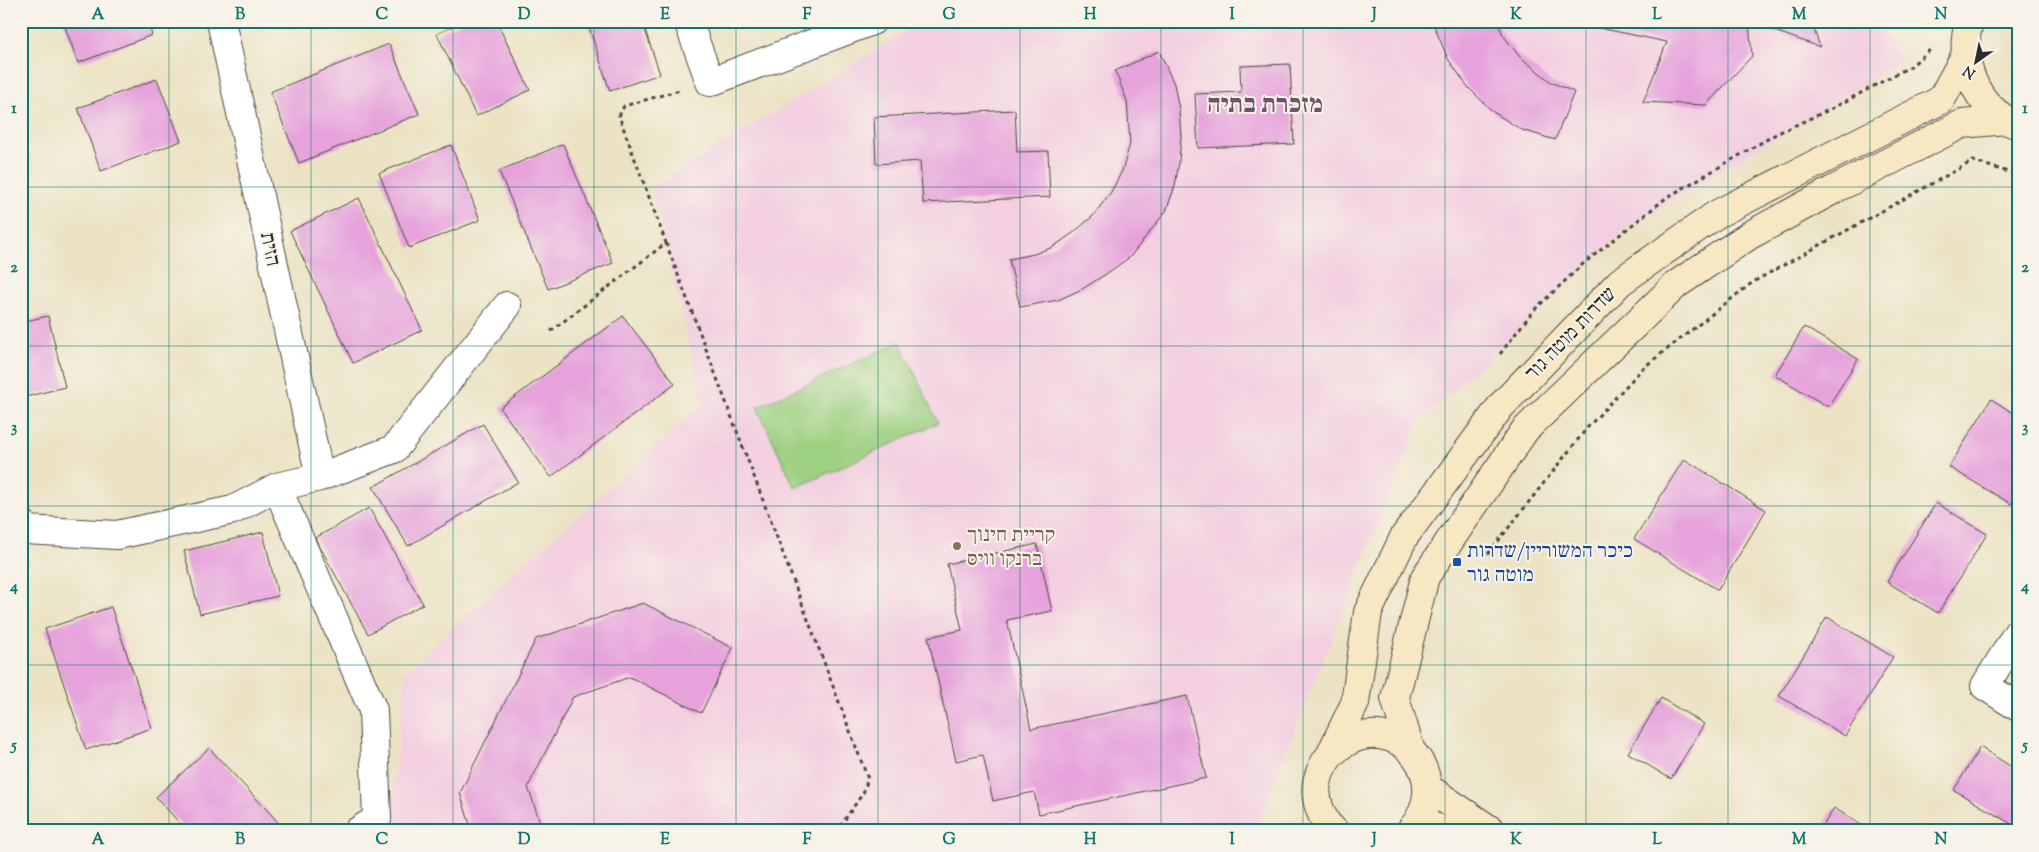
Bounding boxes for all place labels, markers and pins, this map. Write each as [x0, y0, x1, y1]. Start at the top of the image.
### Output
place label: קריית חינוך ברנקו וויס [967, 521, 1055, 575]
place label: כיכר המשוריין/שדרות מוטה גור [1467, 537, 1633, 591]
marker: קריית חינוך ברנקו וויס [951, 540, 963, 552]
marker: כיכר המשוריין/שדרות מוטה גור [1451, 556, 1463, 568]

